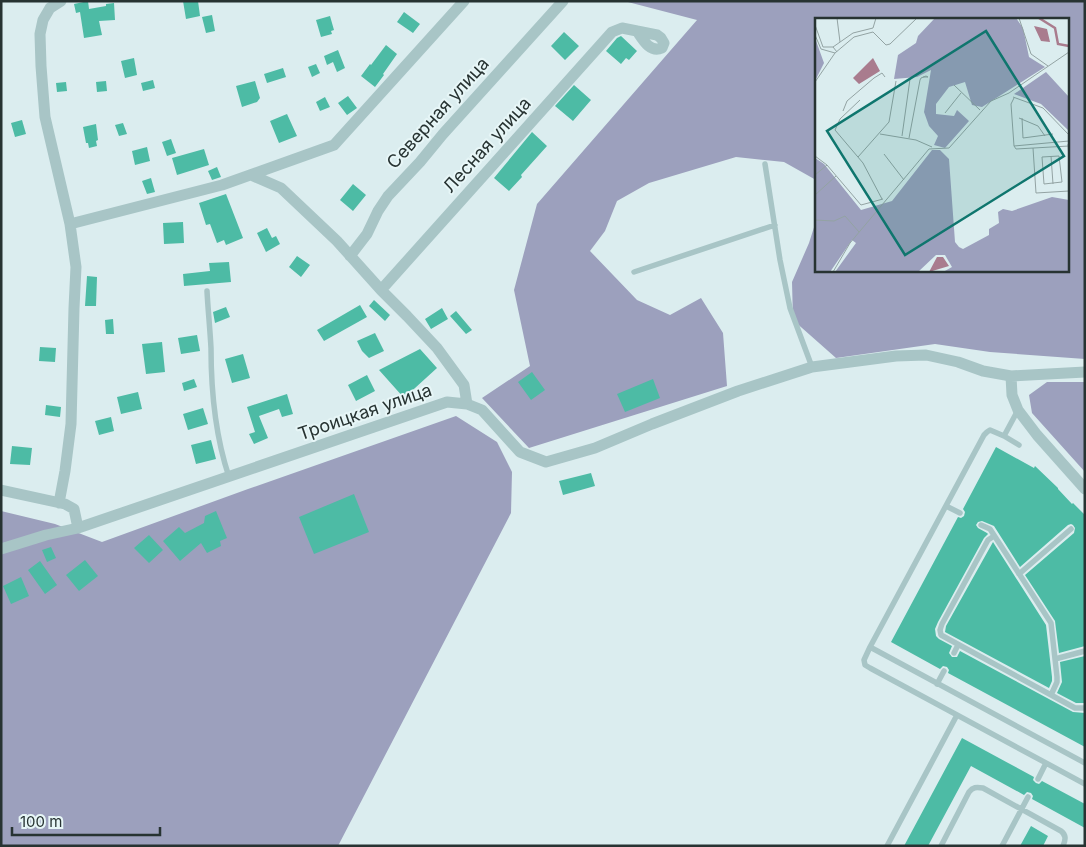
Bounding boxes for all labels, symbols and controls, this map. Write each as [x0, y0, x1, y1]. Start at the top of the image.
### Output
inset map [815, 18, 1068, 271]
street label: Северная улица [382, 53, 493, 173]
street label: Лесная улица [438, 93, 535, 197]
street label: Троицкая улица [295, 379, 434, 444]
scale bar [12, 804, 160, 836]
text: 100 m [20, 812, 62, 831]

